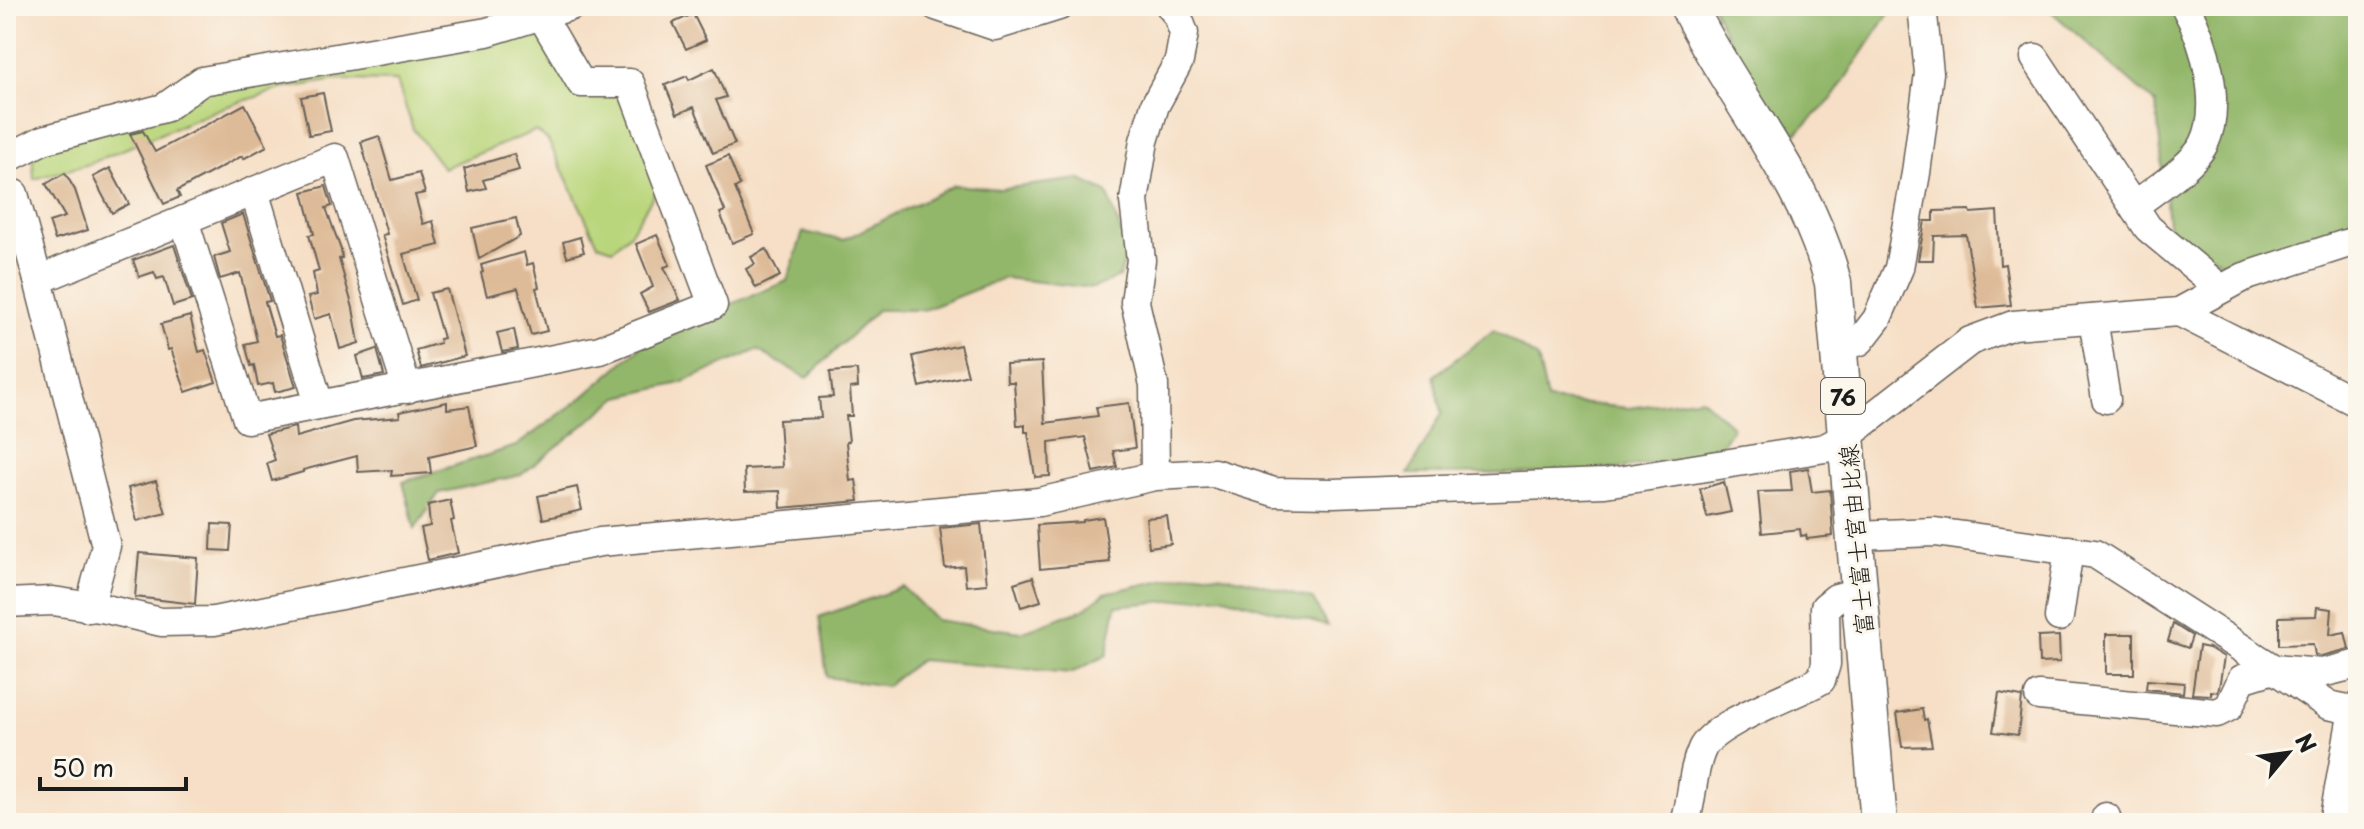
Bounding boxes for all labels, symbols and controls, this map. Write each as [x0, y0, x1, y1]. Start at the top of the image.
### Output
road number: 76 [1821, 378, 1865, 414]
street label: 富士富士宮由比線 [1829, 443, 1881, 637]
north arrow [2248, 713, 2328, 793]
text: N [2288, 727, 2325, 758]
scale bar [40, 741, 186, 791]
text: 50 m [52, 749, 114, 785]

